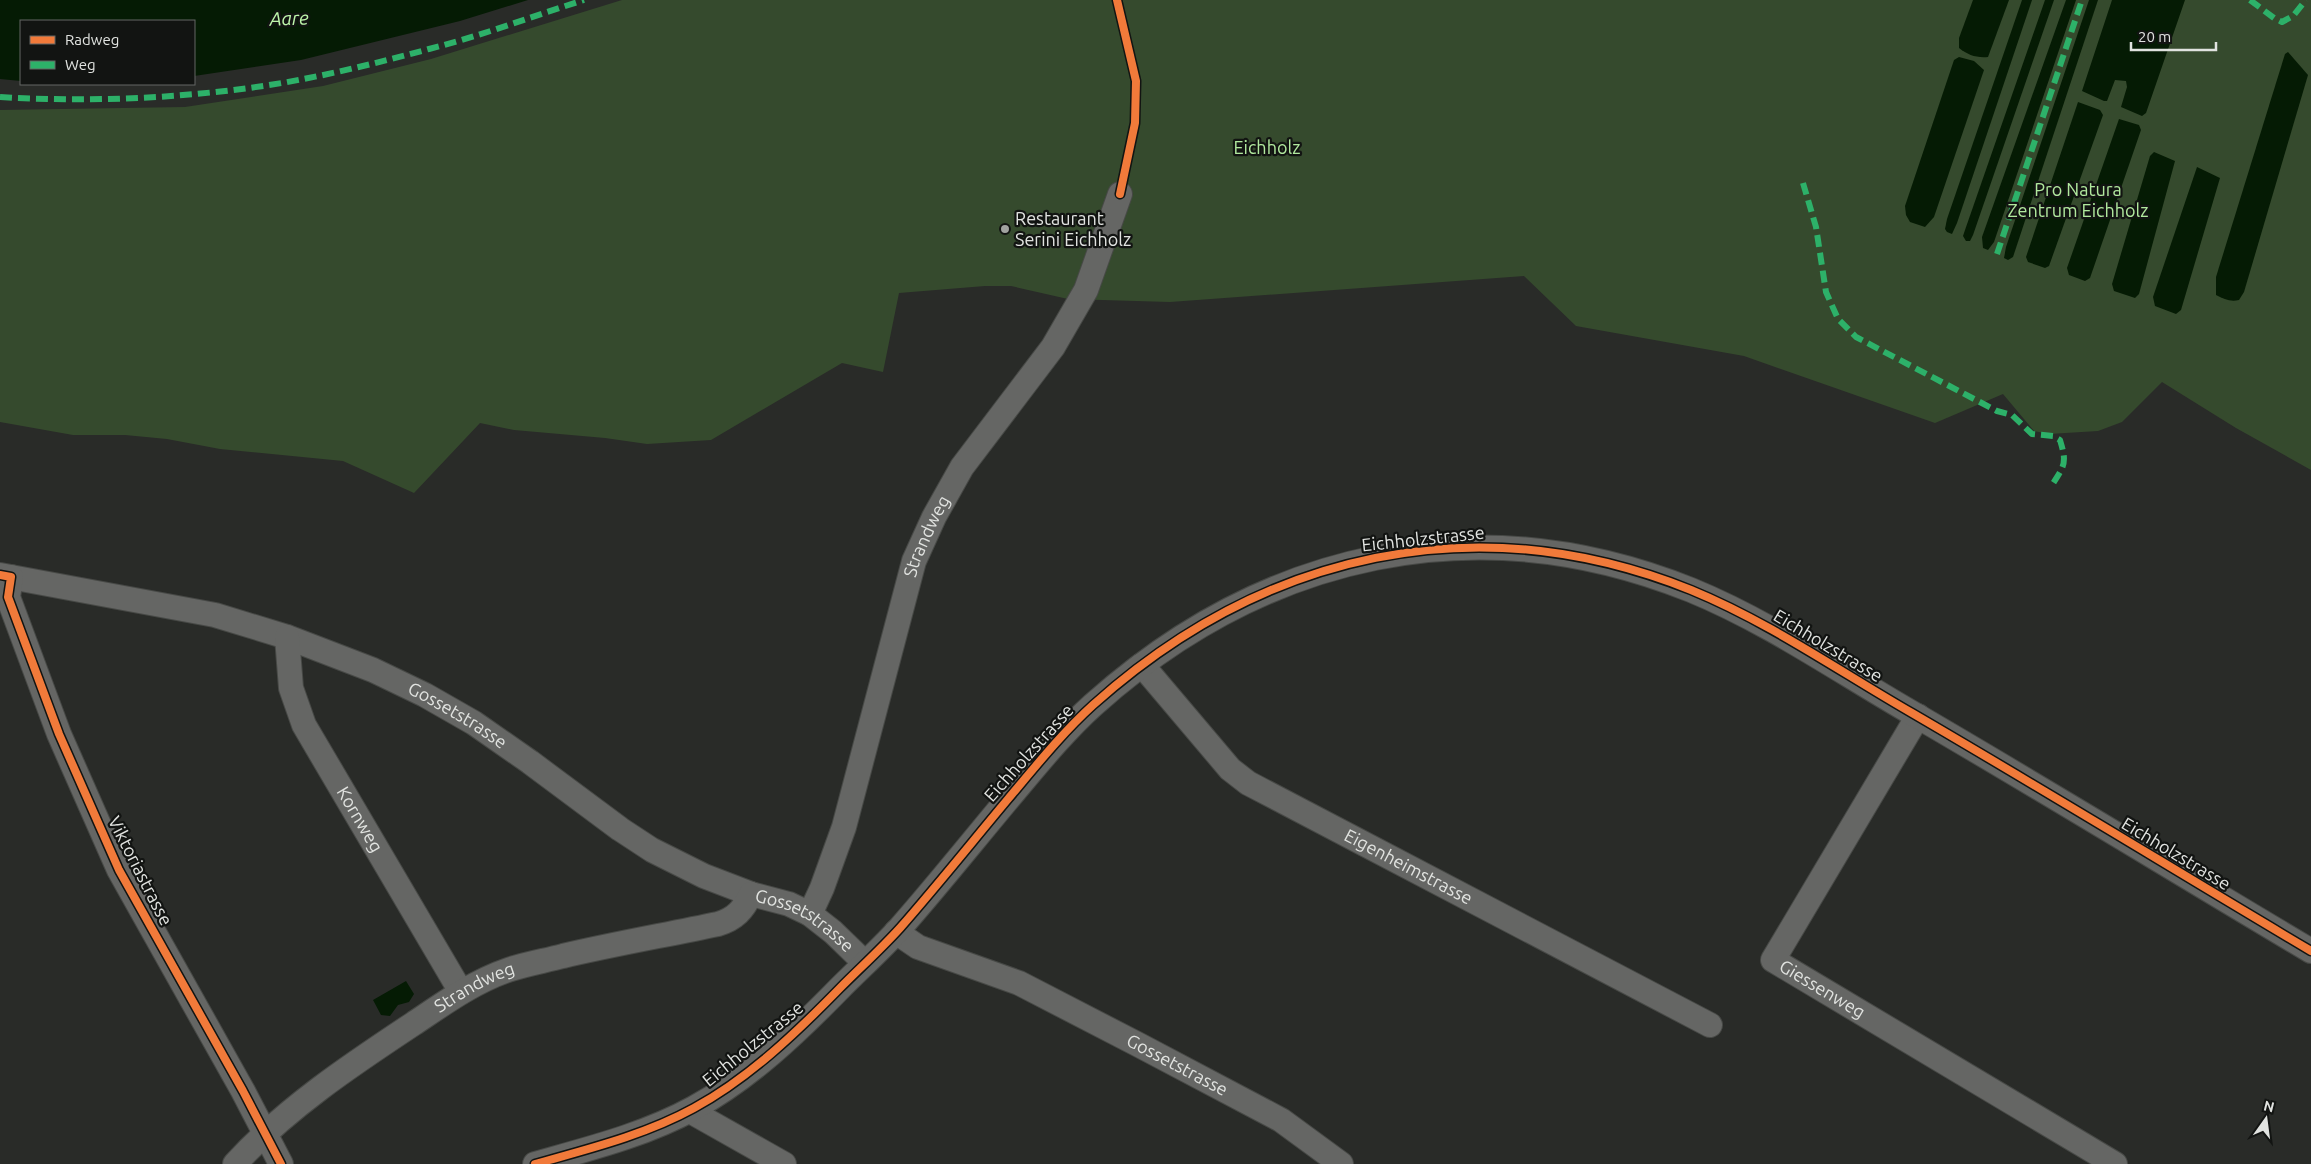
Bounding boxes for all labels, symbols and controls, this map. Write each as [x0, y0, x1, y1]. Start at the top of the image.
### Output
water label: Aare [268, 6, 309, 30]
legend [20, 20, 195, 85]
scale bar [2131, 20, 2216, 52]
text: 20 m [2138, 28, 2171, 45]
text: Radweg [65, 31, 119, 48]
text: Weg [65, 56, 96, 73]
park label: Eichholz [1234, 137, 1300, 157]
park label: Pro Natura Zentrum Eichholz [2007, 179, 2149, 220]
place label: Restaurant Serini Eichholz [1015, 208, 1131, 249]
marker: Restaurant Serini Eichholz [999, 223, 1011, 235]
street label: Strandweg [899, 492, 953, 579]
street label: Eichholzstrasse [1360, 522, 1485, 554]
street label: Eichholzstrasse [1770, 605, 1887, 686]
street label: Gossetstrasse [405, 677, 511, 752]
street label: Eichholzstrasse [980, 700, 1077, 805]
street label: Kornweg [333, 783, 387, 855]
street label: Viktoriastrasse [105, 813, 177, 929]
street label: Eichholzstrasse [2118, 813, 2235, 894]
street label: Eigenheimstrasse [1341, 824, 1476, 908]
street label: Gossetstrasse [753, 885, 858, 956]
street label: Giessenweg [1776, 955, 1869, 1022]
street label: Strandweg [430, 958, 517, 1016]
street label: Eichholzstrasse [698, 997, 807, 1090]
street label: Gossetstrasse [1124, 1029, 1232, 1099]
north arrow [2241, 1094, 2291, 1144]
text: N [2262, 1097, 2276, 1115]

